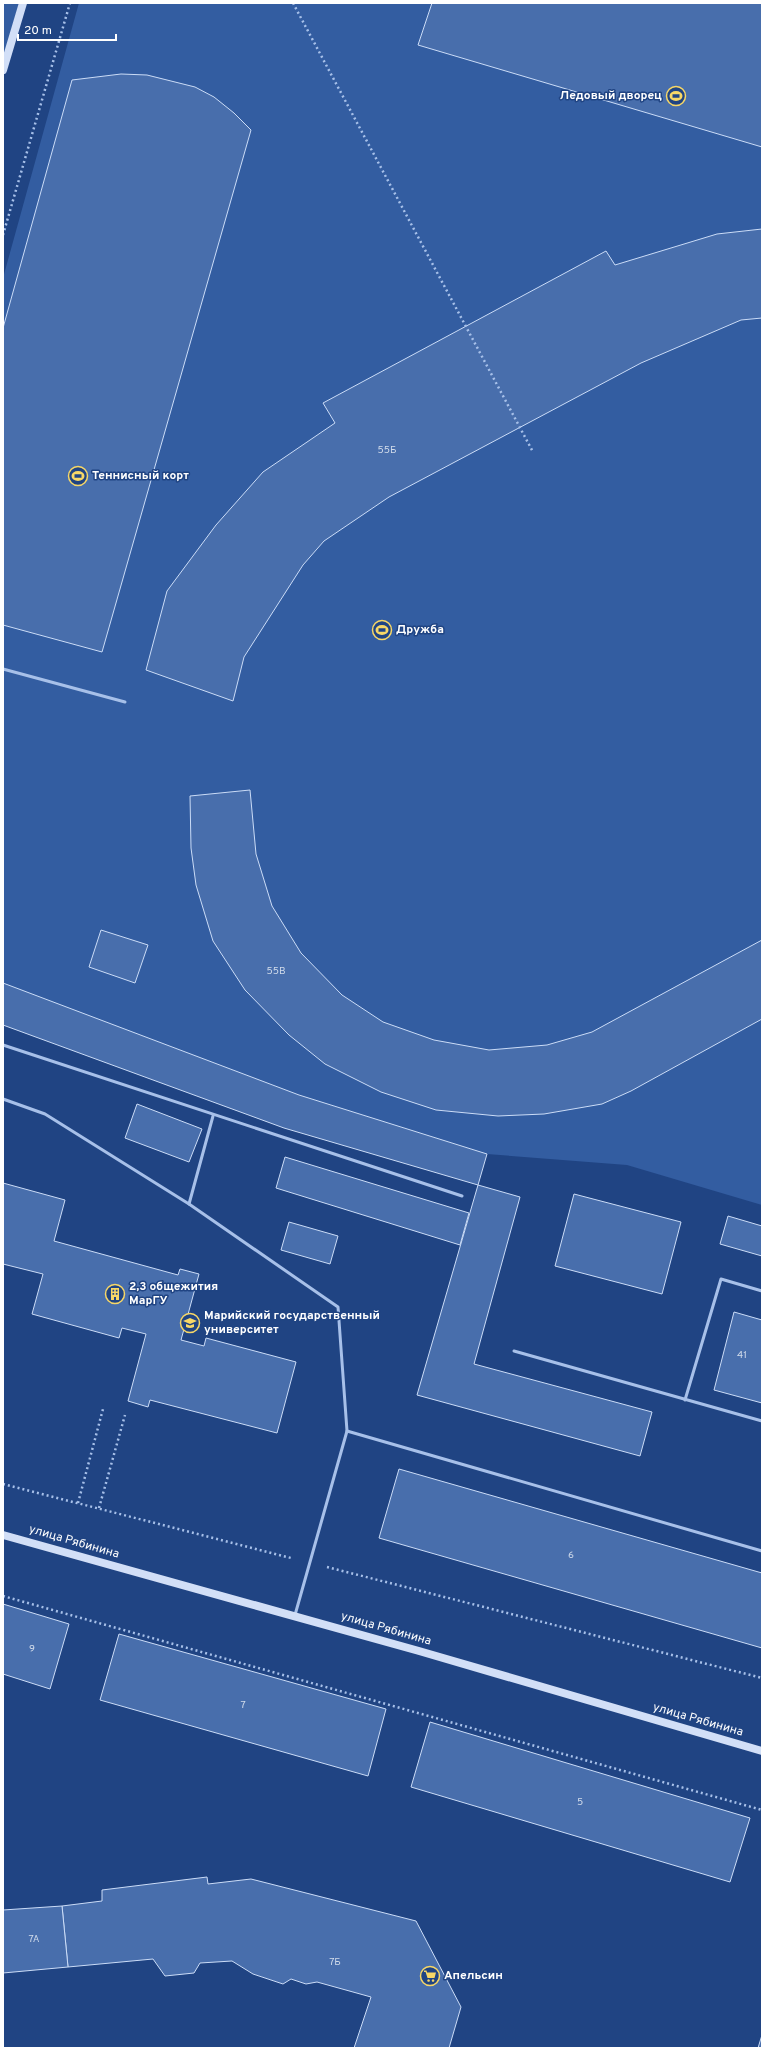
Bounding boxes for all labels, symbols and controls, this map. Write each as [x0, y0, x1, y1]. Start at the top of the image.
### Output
scale bar [18, 16, 116, 42]
text: 20 m [24, 23, 52, 39]
sports icon: Ледовый дворец [665, 85, 687, 107]
place label: Ледовый дворец [560, 88, 662, 104]
house number: 55Б [378, 444, 396, 457]
sports icon: Теннисный корт [67, 465, 89, 487]
place label: Теннисный корт [92, 468, 189, 484]
sports icon: Дружба [371, 619, 393, 641]
place label: Дружба [396, 622, 444, 638]
house number: 55В [267, 965, 285, 978]
place label: 2,3 общежития МарГУ [129, 1279, 218, 1309]
building icon: 2,3 общежития МарГУ [104, 1283, 126, 1305]
place label: Марийский государственный университет [204, 1308, 380, 1338]
school or university icon: Марийский государственный университет [179, 1312, 201, 1334]
house number: 41 [737, 1349, 747, 1362]
street label: улица Рябинина [27, 1521, 121, 1563]
house number: 6 [568, 1549, 574, 1562]
street label: улица Рябинина [339, 1608, 433, 1650]
house number: 9 [29, 1643, 35, 1656]
house number: 7 [240, 1699, 246, 1712]
street label: улица Рябинина [651, 1699, 745, 1741]
house number: 5 [577, 1796, 583, 1809]
house number: 7А [29, 1933, 40, 1946]
house number: 7Б [329, 1956, 341, 1969]
supermarket icon: Апельсин [419, 1965, 441, 1987]
place label: Апельсин [444, 1968, 503, 1984]

